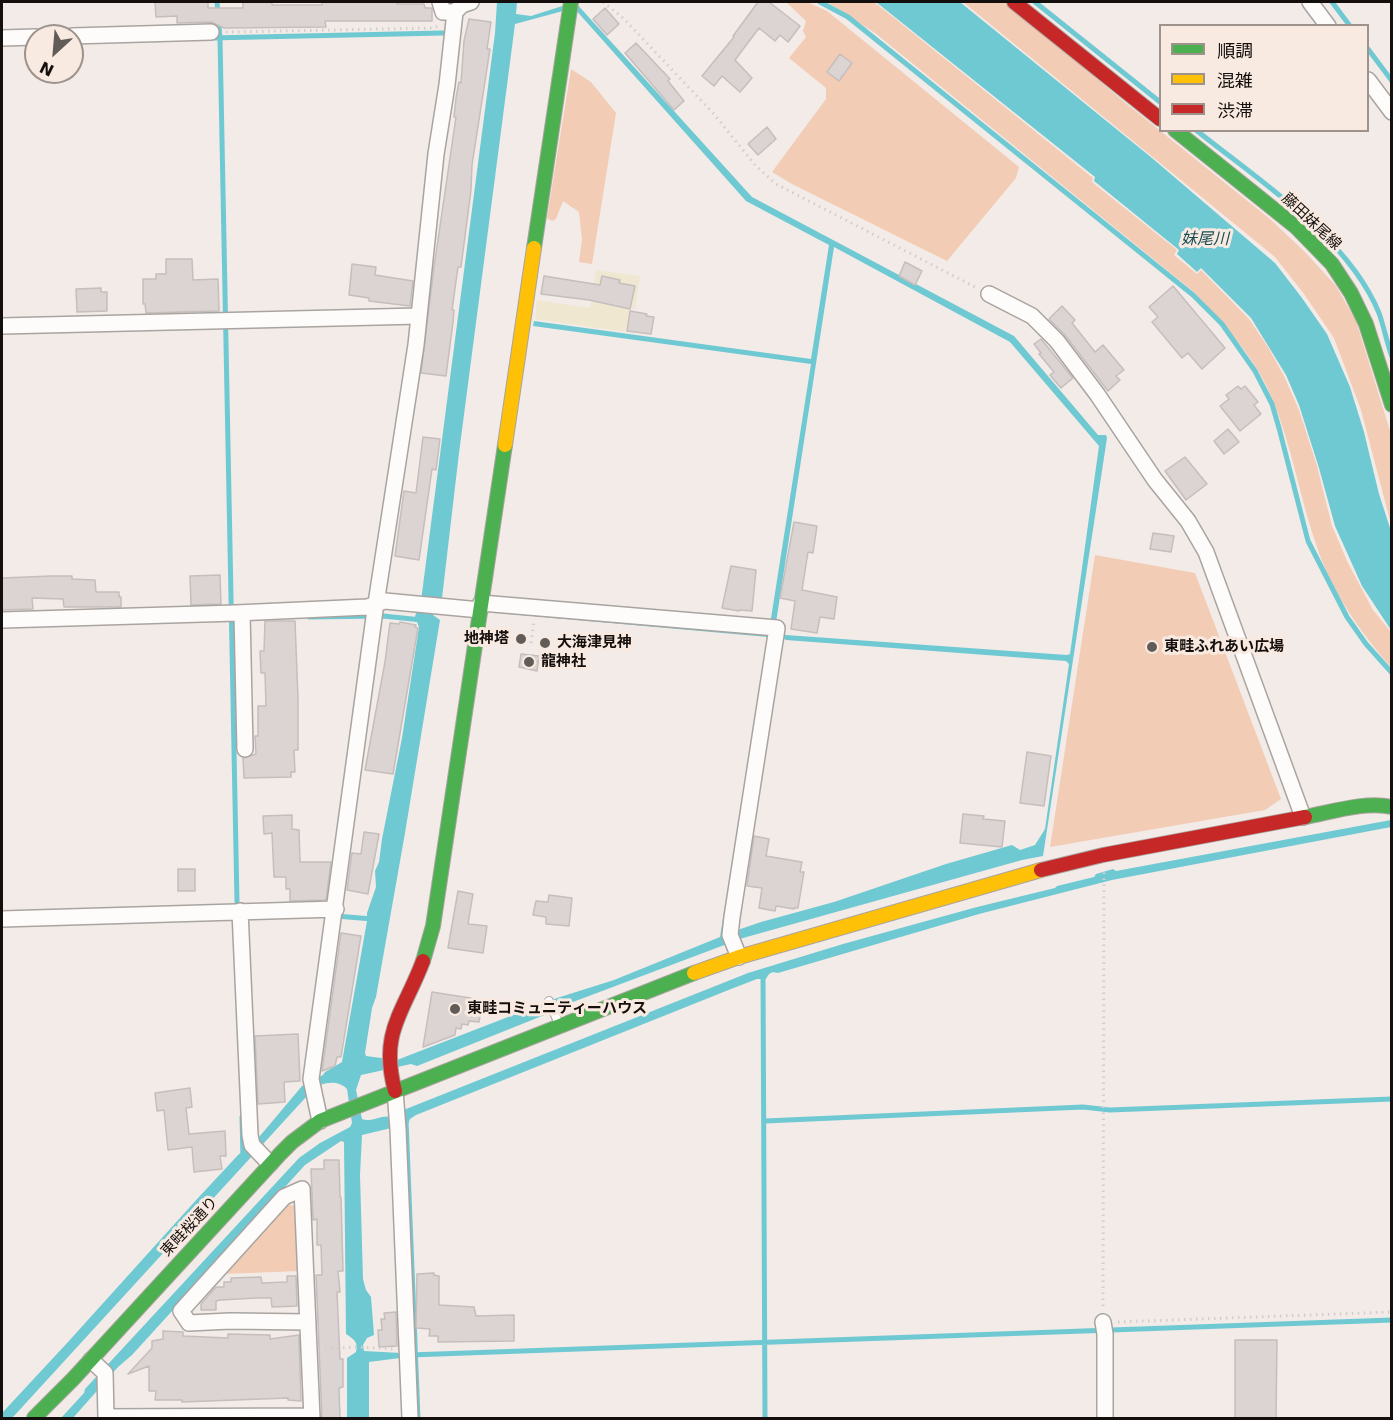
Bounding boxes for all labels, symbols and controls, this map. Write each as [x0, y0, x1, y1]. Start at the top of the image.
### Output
north arrow [24, 24, 84, 84]
legend [1159, 24, 1369, 132]
text: 順調 [1217, 40, 1253, 61]
text: N [37, 57, 57, 80]
text: 混雑 [1217, 70, 1253, 91]
text: 渋滞 [1217, 100, 1253, 121]
street label: 藤田妹尾線 [1277, 190, 1345, 254]
water label: 妹尾川 [1181, 230, 1229, 250]
place label: 地神塔 [464, 630, 509, 648]
marker: 地神塔 [514, 632, 528, 646]
place label: 大海津見神 [557, 634, 632, 652]
marker: 大海津見神 [538, 636, 552, 650]
place label: 東畦ふれあい広場 [1164, 638, 1284, 656]
marker: 東畦ふれあい広場 [1145, 640, 1159, 654]
place label: 龍神社 [541, 653, 586, 671]
marker: 龍神社 [522, 655, 536, 669]
place label: 東畦コミュニティーハウス [467, 1000, 647, 1018]
marker: 東畦コミュニティーハウス [448, 1002, 462, 1016]
street label: 東畦桜通り [158, 1193, 222, 1261]

